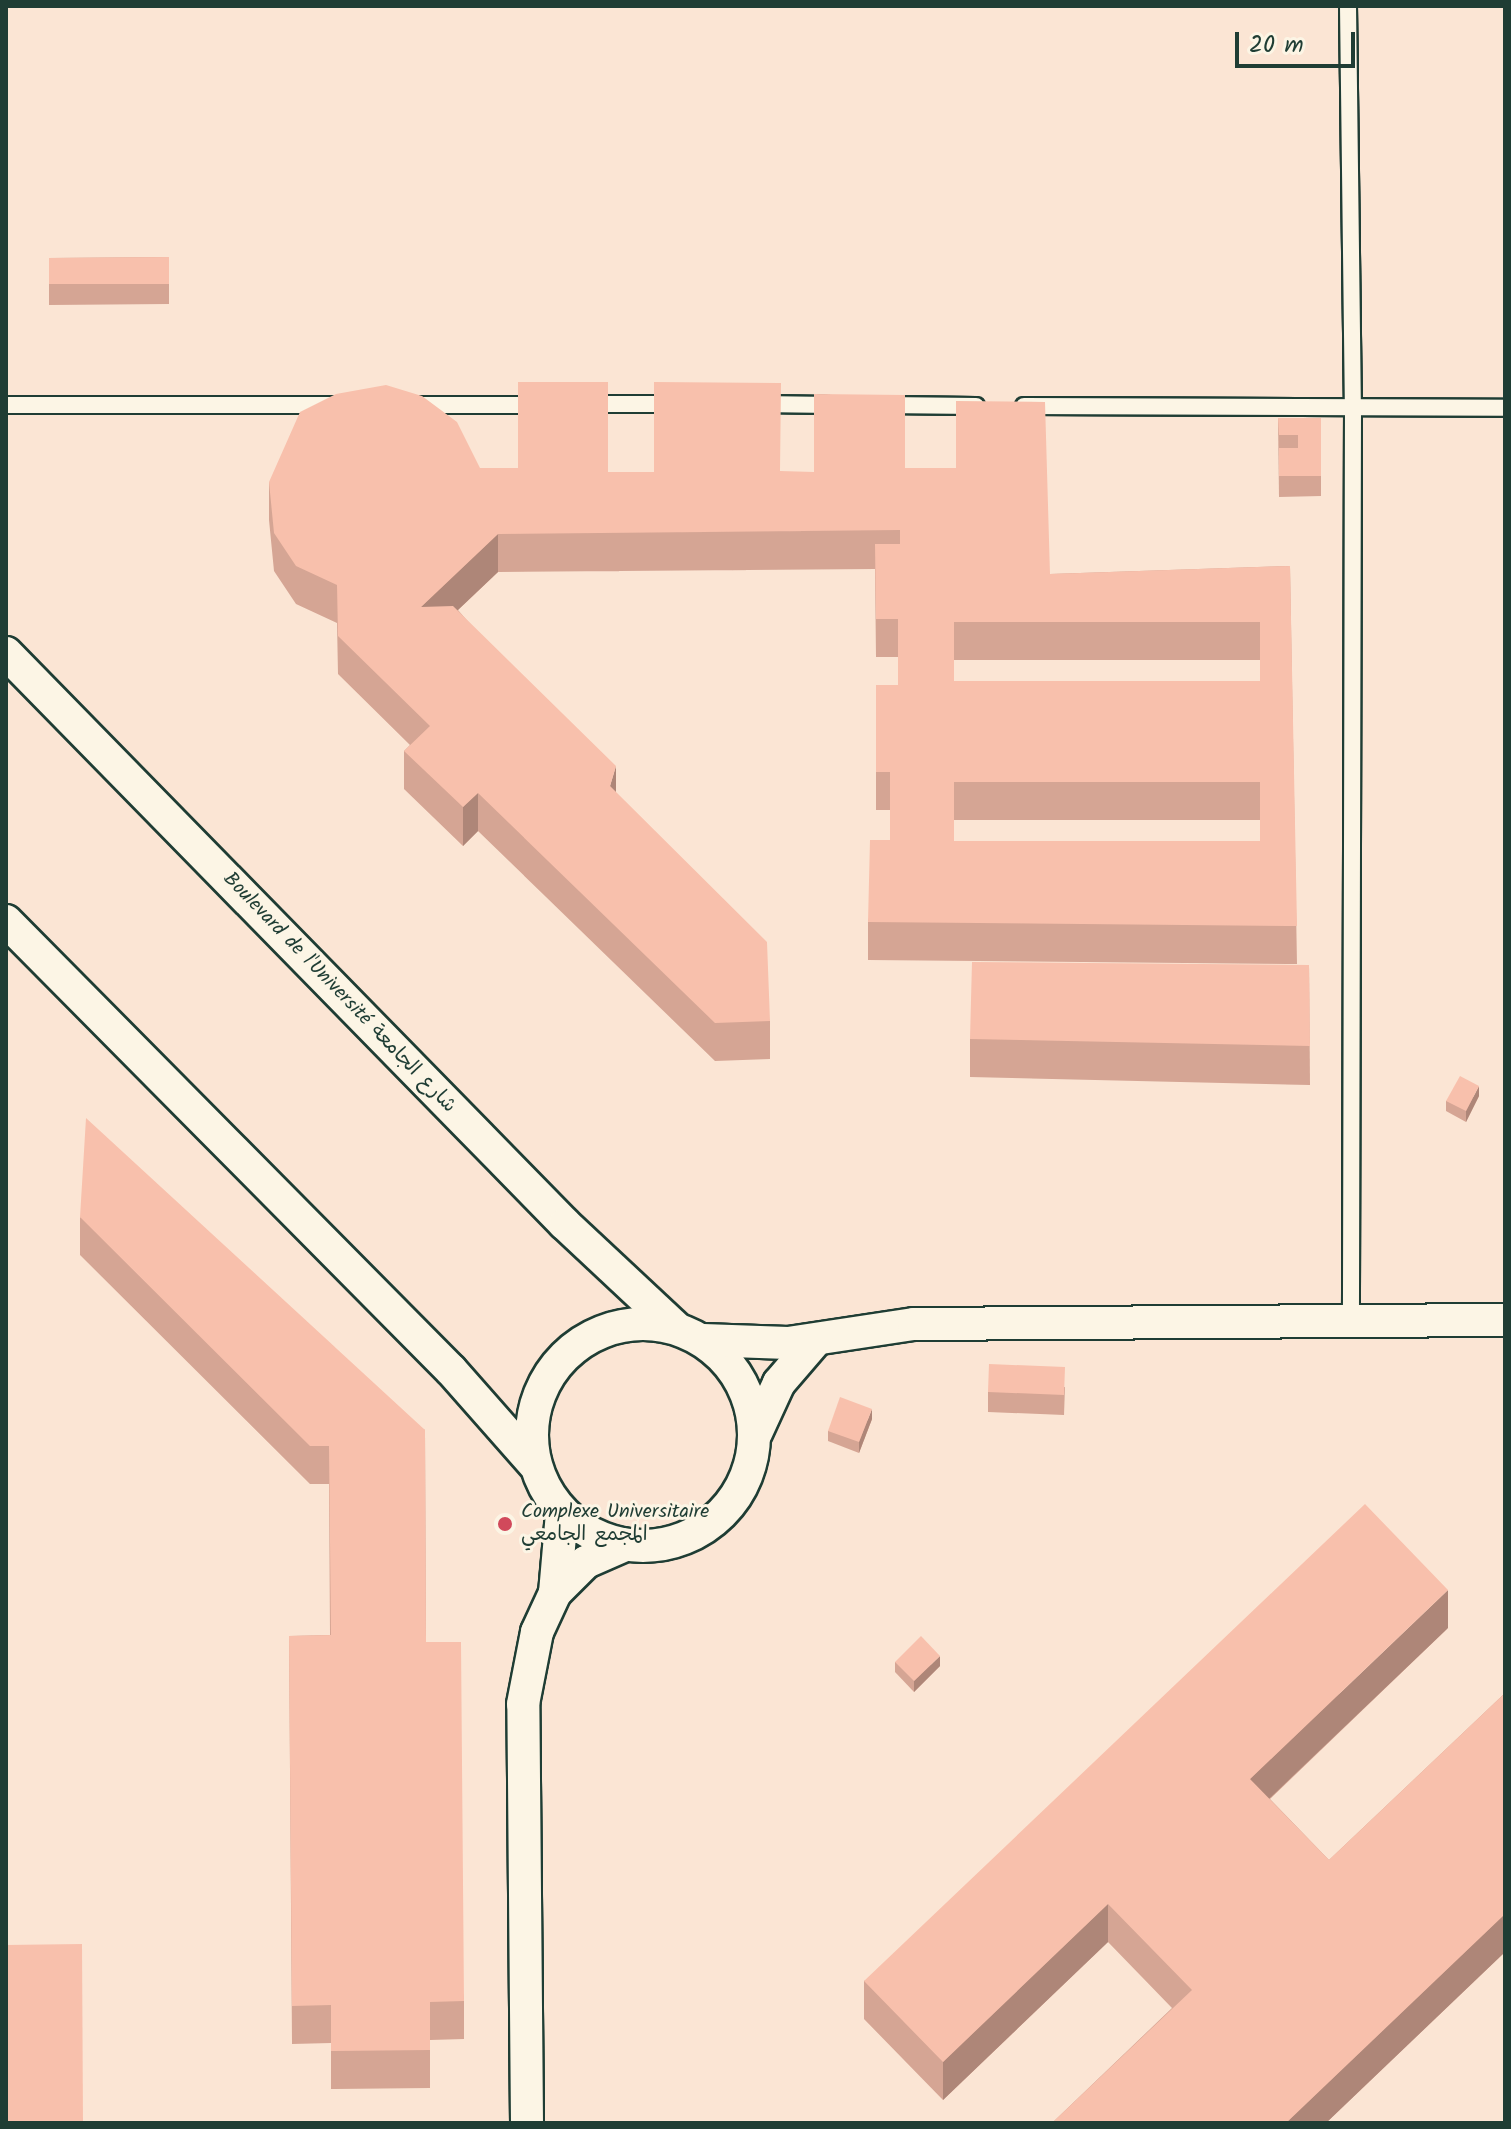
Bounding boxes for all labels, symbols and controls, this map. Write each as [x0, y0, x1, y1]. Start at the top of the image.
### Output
scale bar [1239, 16, 1359, 66]
text: 20 m [1249, 26, 1304, 65]
street label: Boulevard de l'Université شارع الجامعة [217, 868, 461, 1118]
place label: Complexe Universitaire المجمع الجامعي [521, 1500, 709, 1547]
marker: Complexe Universitaire المجمع الجامعي [496, 1515, 514, 1533]

